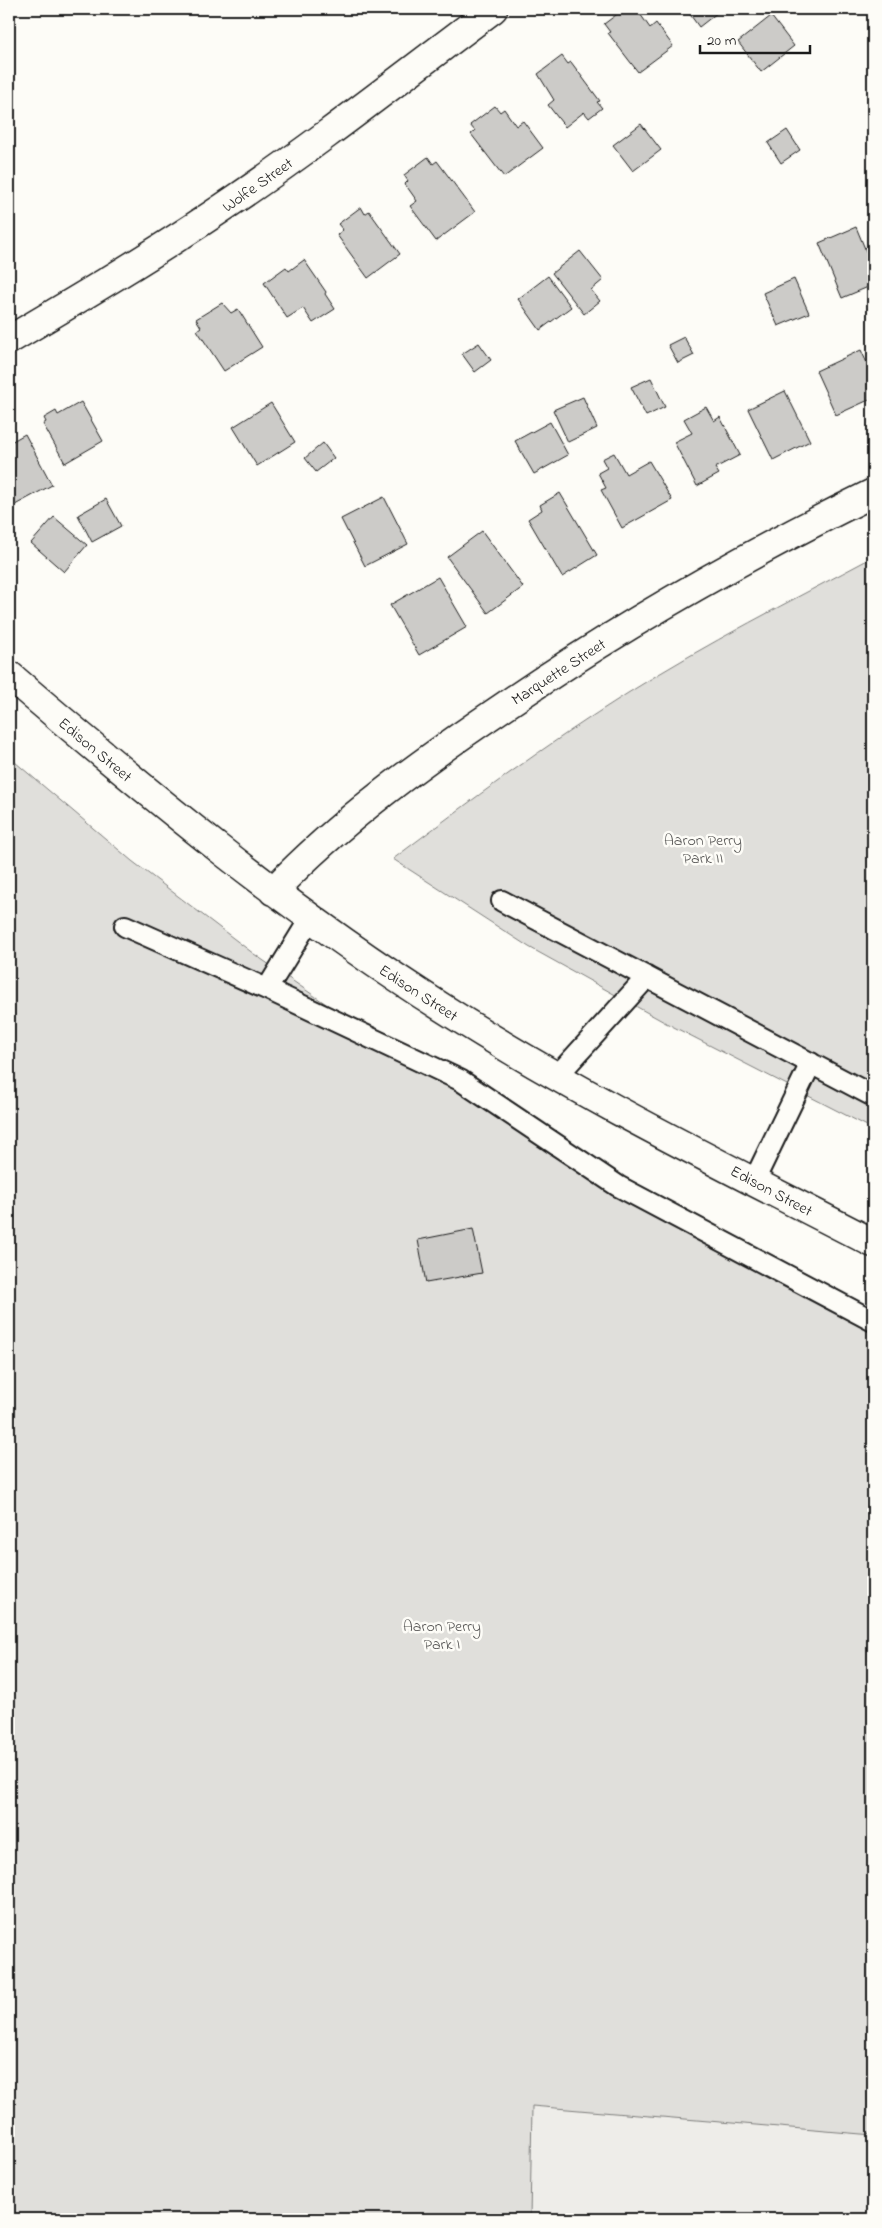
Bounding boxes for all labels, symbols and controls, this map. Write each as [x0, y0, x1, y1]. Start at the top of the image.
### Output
scale bar [700, 22, 810, 54]
text: 20 m [707, 30, 737, 52]
street label: Wolfe Street [218, 152, 299, 219]
street label: Marquette Street [507, 633, 612, 712]
street label: Edison Street [52, 712, 137, 789]
park label: Aaron Perry Park II [664, 829, 742, 871]
street label: Edison Street [374, 959, 463, 1029]
street label: Edison Street [726, 1160, 817, 1224]
park label: Aaron Perry Park I [403, 1615, 481, 1657]

